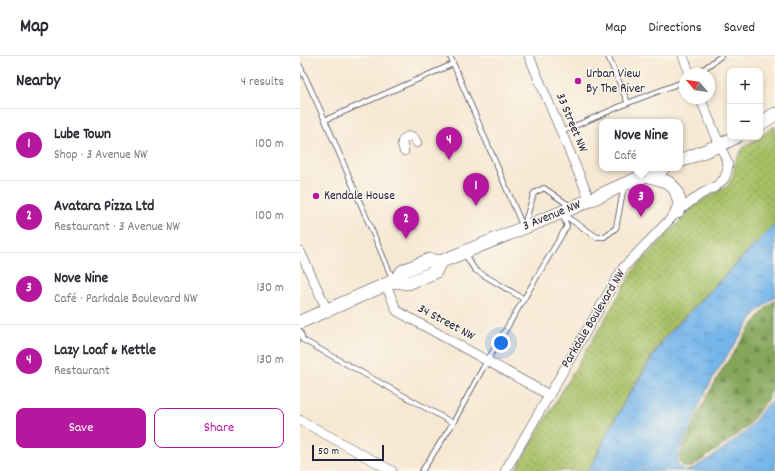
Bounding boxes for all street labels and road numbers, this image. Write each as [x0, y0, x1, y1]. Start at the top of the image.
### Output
street label: 33 Street NW [550, 90, 592, 156]
street label: 3 Avenue NW [520, 196, 584, 236]
street label: Parkdale Boulevard NW [557, 266, 631, 372]
street label: 34 Street NW [414, 300, 479, 346]

